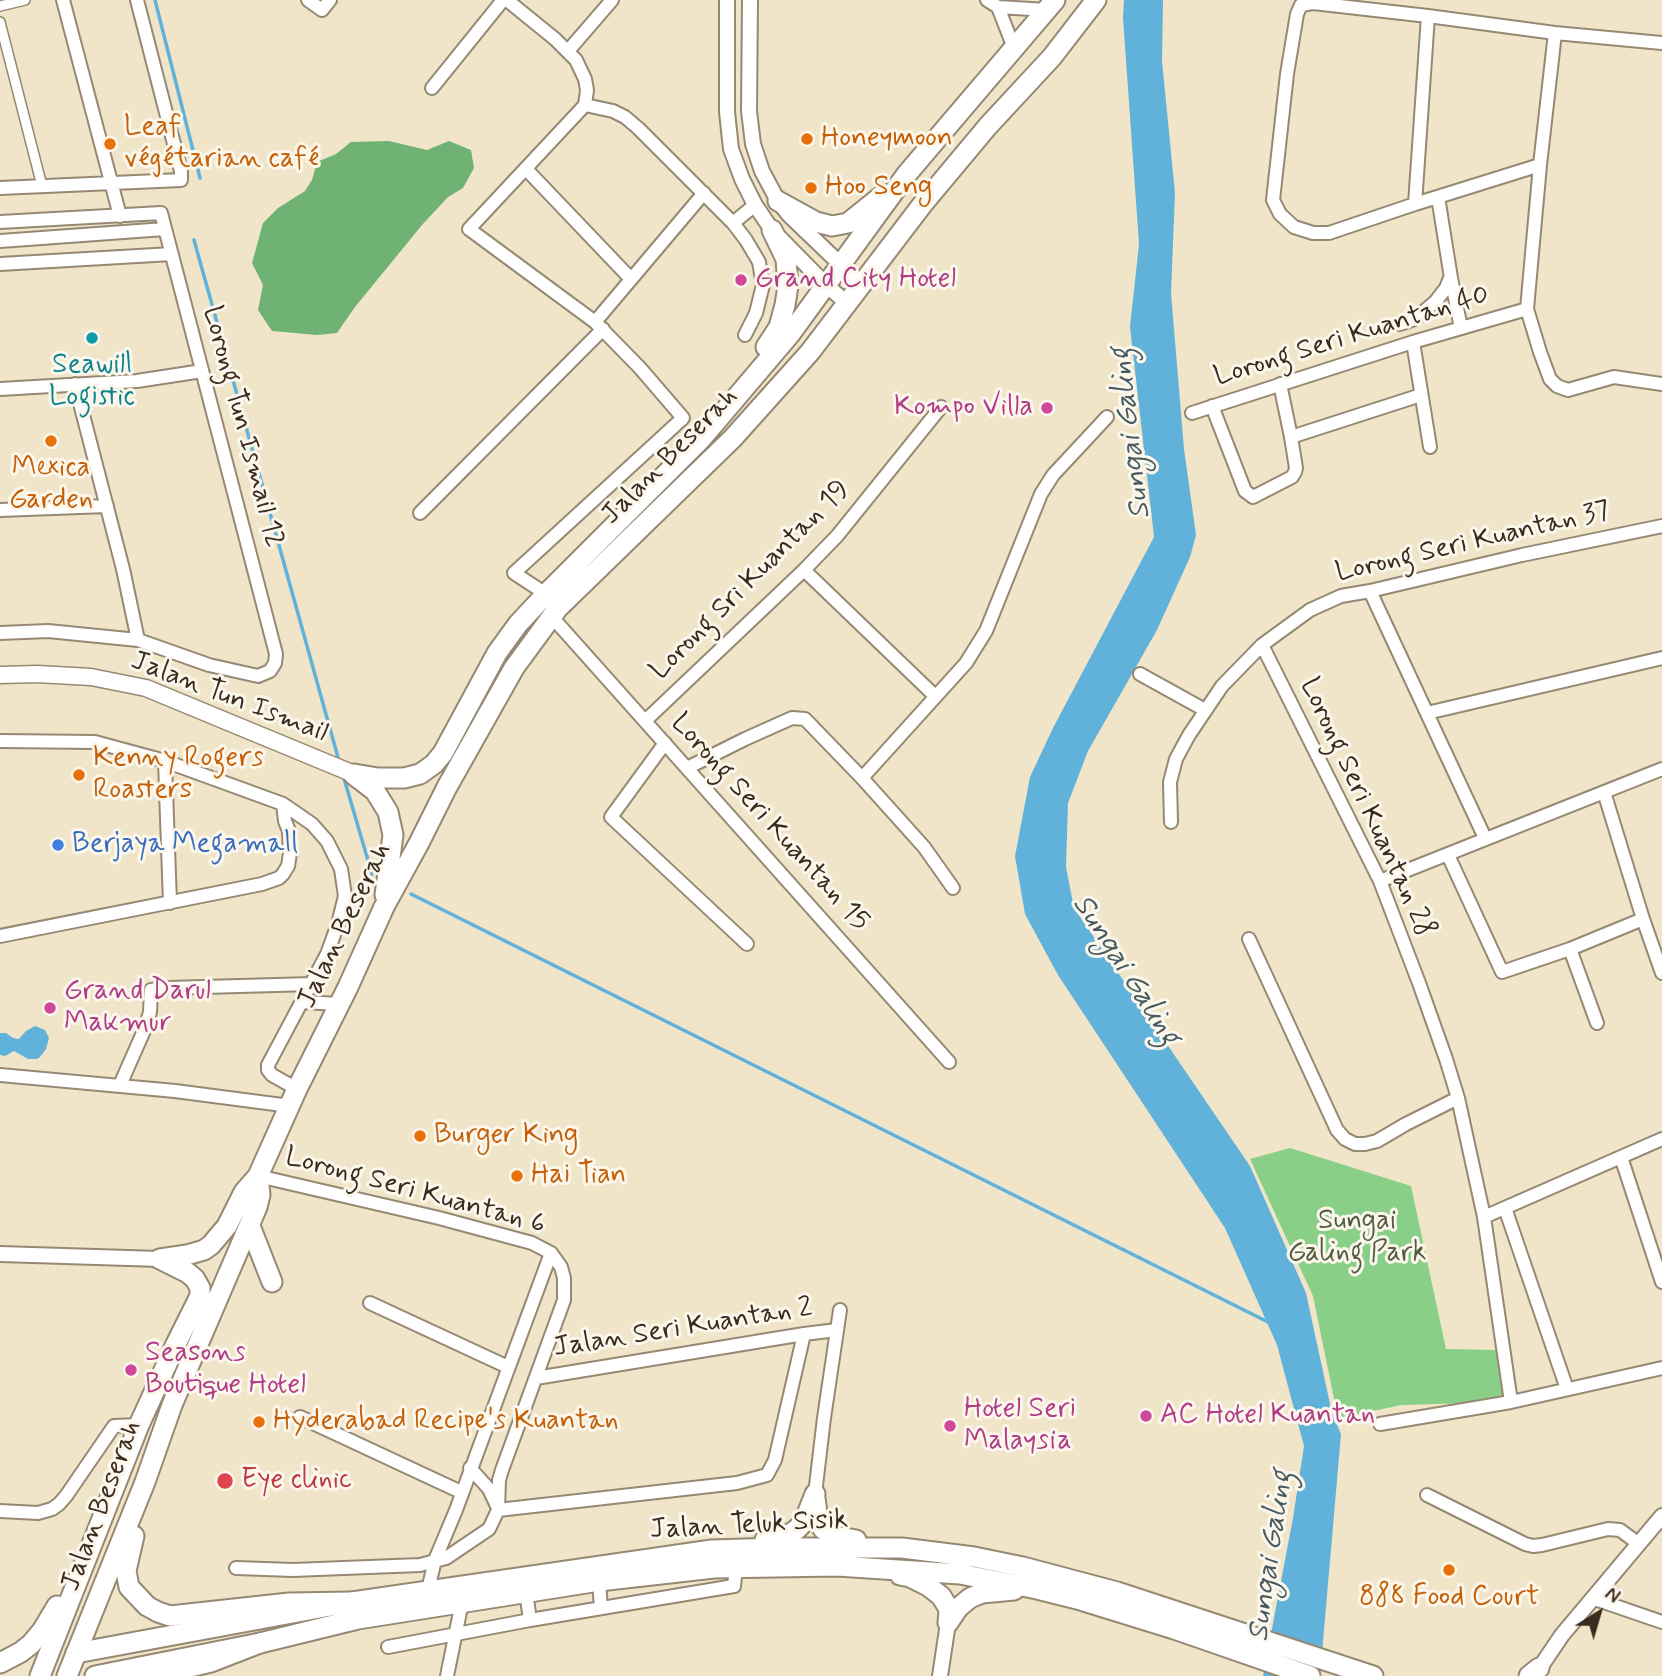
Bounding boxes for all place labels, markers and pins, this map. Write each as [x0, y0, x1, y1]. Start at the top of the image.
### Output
place label: Leaf végétarian café [124, 111, 319, 177]
place label: Honeymoon [821, 122, 953, 156]
marker: Honeymoon [799, 131, 815, 147]
marker: Leaf végétarian café [102, 136, 118, 152]
place label: Hoo Seng [825, 171, 932, 205]
marker: Hoo Seng [803, 180, 819, 196]
place label: Grand City Hotel [755, 263, 956, 297]
marker: Grand City Hotel [733, 272, 749, 288]
marker: Seawill Logistic [84, 330, 100, 346]
place label: Seawill Logistic [49, 349, 135, 415]
place label: Kompo Villa [894, 391, 1033, 425]
marker: Kompo Villa [1039, 400, 1055, 416]
marker: Mexica Garden [43, 433, 59, 449]
place label: Mexica Garden [9, 452, 93, 518]
place label: Kenny Rogers Roasters [93, 742, 264, 808]
marker: Kenny Rogers Roasters [71, 767, 87, 783]
place label: Berjaya Megamall [72, 828, 298, 862]
marker: Berjaya Megamall [50, 837, 66, 853]
place label: Grand Darul Makmur [64, 975, 211, 1041]
marker: Grand Darul Makmur [42, 1000, 58, 1016]
place label: Burger King [434, 1119, 578, 1153]
marker: Burger King [412, 1128, 428, 1144]
place label: Hai Tian [531, 1159, 626, 1193]
marker: Hai Tian [509, 1168, 525, 1184]
place label: Seasons Boutique Hotel [145, 1337, 306, 1403]
marker: Seasons Boutique Hotel [123, 1362, 139, 1378]
place label: Hotel Seri Malaysia [964, 1393, 1076, 1459]
place label: AC Hotel Kuantan [1160, 1399, 1375, 1433]
place label: Hyderabad Recipe's Kuantan [273, 1405, 619, 1439]
marker: AC Hotel Kuantan [1138, 1408, 1154, 1424]
marker: Hyderabad Recipe's Kuantan [251, 1414, 267, 1430]
marker: Hotel Seri Malaysia [942, 1418, 958, 1434]
place label: Eye clinic [241, 1464, 352, 1498]
marker: Eye clinic [215, 1471, 235, 1491]
marker: 888 Food Court [1441, 1562, 1457, 1578]
place label: 888 Food Court [1359, 1581, 1539, 1615]

